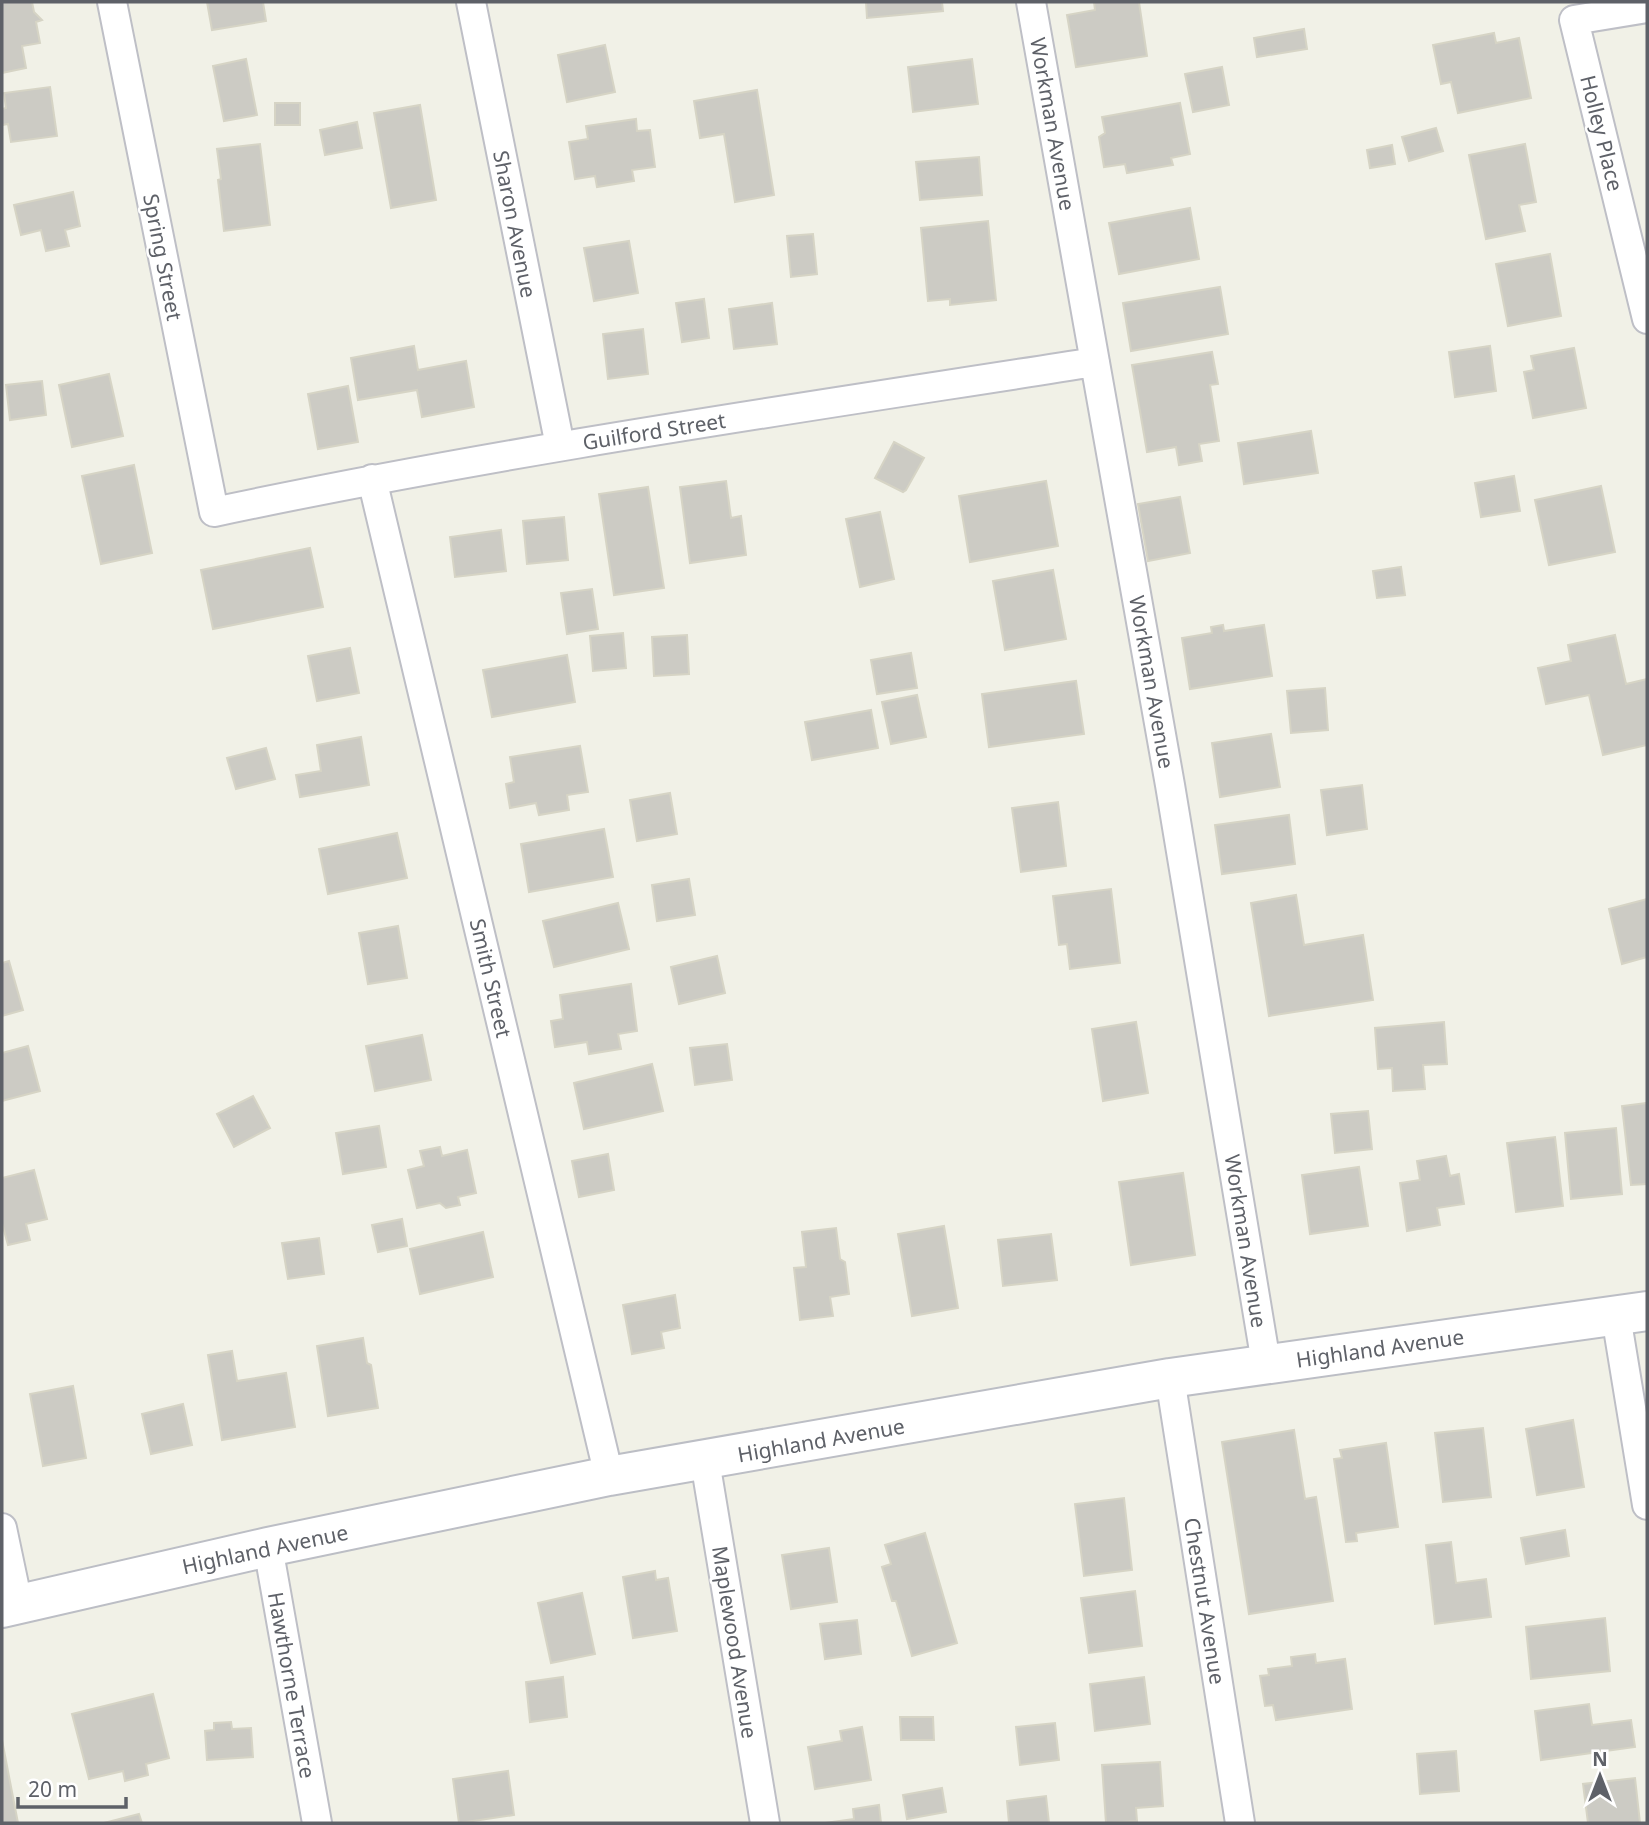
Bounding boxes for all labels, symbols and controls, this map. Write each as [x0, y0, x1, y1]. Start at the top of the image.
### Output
street label: Workman Avenue [1024, 35, 1082, 213]
street label: Holley Place [1574, 72, 1630, 194]
street label: Sharon Avenue [487, 148, 543, 300]
street label: Spring Street [137, 191, 189, 323]
street label: Guilford Street [581, 406, 728, 456]
street label: Workman Avenue [1123, 593, 1181, 771]
street label: Smith Street [464, 916, 518, 1041]
street label: Workman Avenue [1218, 1152, 1274, 1330]
street label: Highland Avenue [1294, 1322, 1466, 1374]
street label: Highland Avenue [735, 1412, 907, 1468]
street label: Chestnut Avenue [1178, 1516, 1232, 1686]
street label: Highland Avenue [179, 1518, 351, 1580]
street label: Maplewood Avenue [706, 1544, 764, 1740]
street label: Hawthorne Terrace [262, 1590, 322, 1780]
north arrow [1565, 1741, 1635, 1811]
text: N [1592, 1746, 1608, 1772]
scale bar [18, 1766, 126, 1810]
text: 20 m [28, 1775, 77, 1803]

